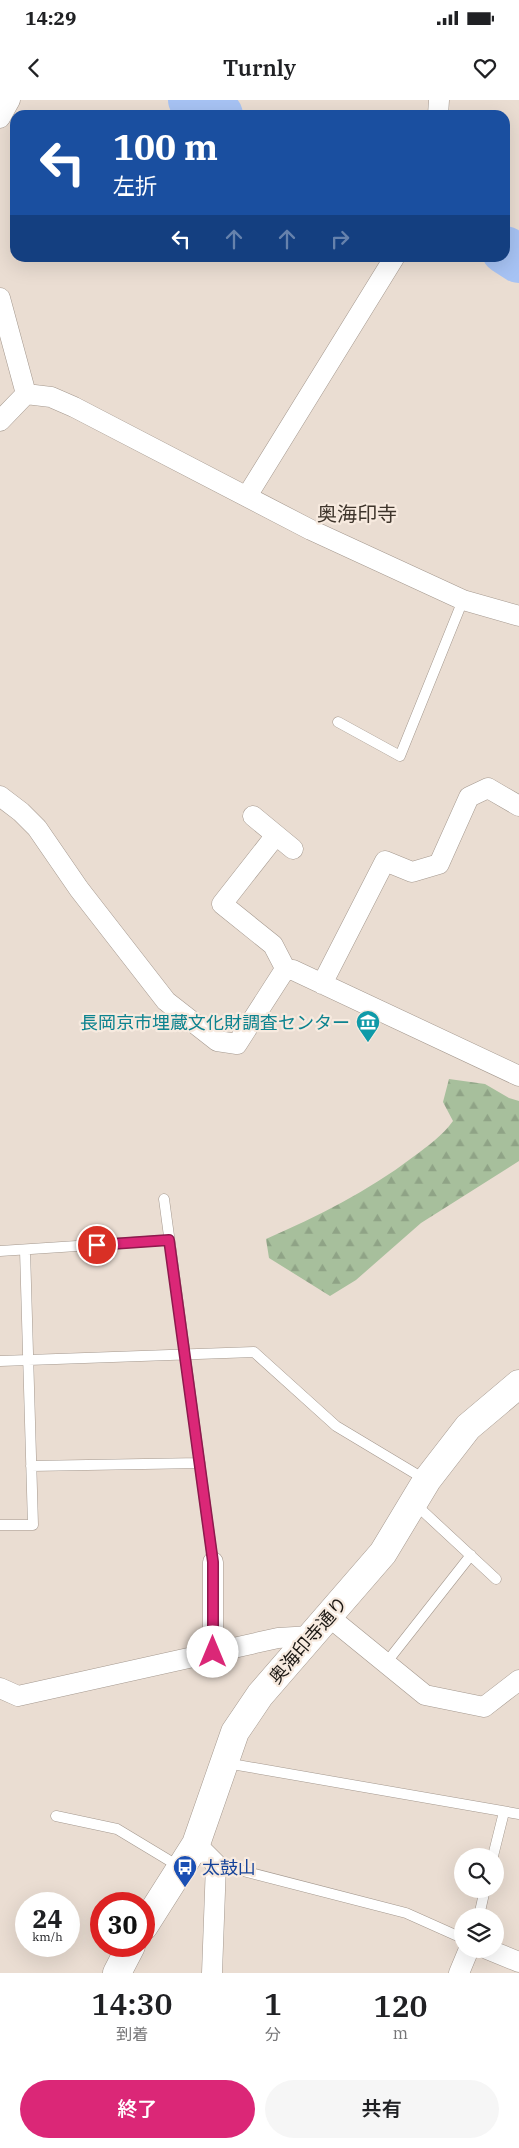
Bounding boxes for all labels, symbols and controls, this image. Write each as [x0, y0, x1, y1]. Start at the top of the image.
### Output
text: 14:29 [25, 6, 76, 30]
text: Turnly [223, 53, 296, 82]
icon: back [20, 54, 48, 82]
icon: heart [471, 54, 499, 82]
text: 100 m [113, 124, 218, 170]
icon: left [30, 130, 95, 195]
text: 左折 [113, 171, 157, 200]
icon: left [167, 225, 195, 253]
icon: ahead [220, 225, 248, 253]
icon: ahead [273, 225, 301, 253]
icon: right [326, 225, 354, 253]
district label: 奥海印寺 [317, 500, 397, 527]
museum icon: 長岡京市埋蔵文化財調査センター [355, 1009, 381, 1043]
place label: 長岡京市埋蔵文化財調査センター [80, 1011, 350, 1034]
pin [76, 1224, 118, 1266]
icon: arrive [83, 1231, 111, 1259]
street label: 奥海印寺通り [264, 1592, 352, 1688]
position arrow [186, 1625, 238, 1677]
map controls [454, 1848, 504, 1958]
button: search [454, 1848, 504, 1898]
bus stop icon: 太鼓山 [172, 1854, 198, 1888]
place label: 太鼓山 [202, 1856, 256, 1879]
speed limit sign: 30 [90, 1892, 155, 1957]
text: 24 [32, 1902, 63, 1935]
button: layers [454, 1908, 504, 1958]
text: km/h [32, 1929, 63, 1944]
text: 14:30 [92, 1984, 172, 2023]
text: 1 [264, 1984, 282, 2023]
text: 120 [373, 1986, 427, 2025]
text: m [393, 2023, 408, 2043]
text: 到着 [116, 2024, 148, 2044]
text: 分 [265, 2024, 281, 2044]
button: 終了 [20, 2080, 255, 2138]
button: 共有 [265, 2080, 499, 2138]

